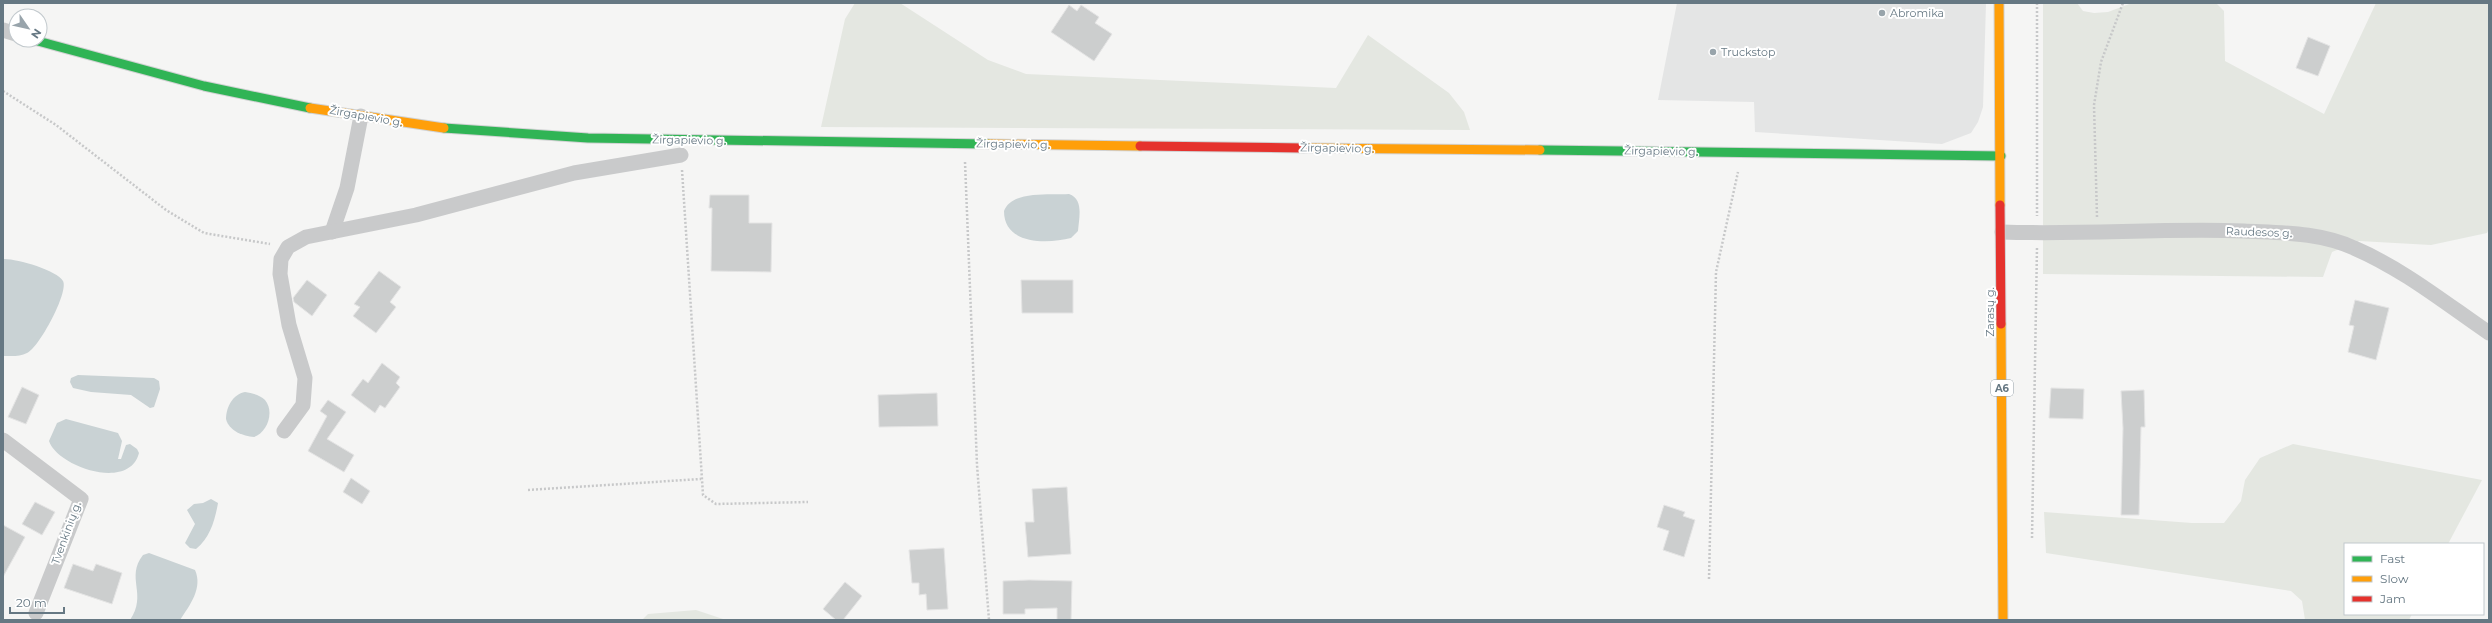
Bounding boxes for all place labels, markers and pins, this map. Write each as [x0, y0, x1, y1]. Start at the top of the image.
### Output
place label: Abromika [1890, 6, 1944, 20]
marker: Abromika [1877, 8, 1887, 18]
place label: Truckstop [1721, 45, 1775, 59]
marker: Truckstop [1708, 47, 1718, 57]

